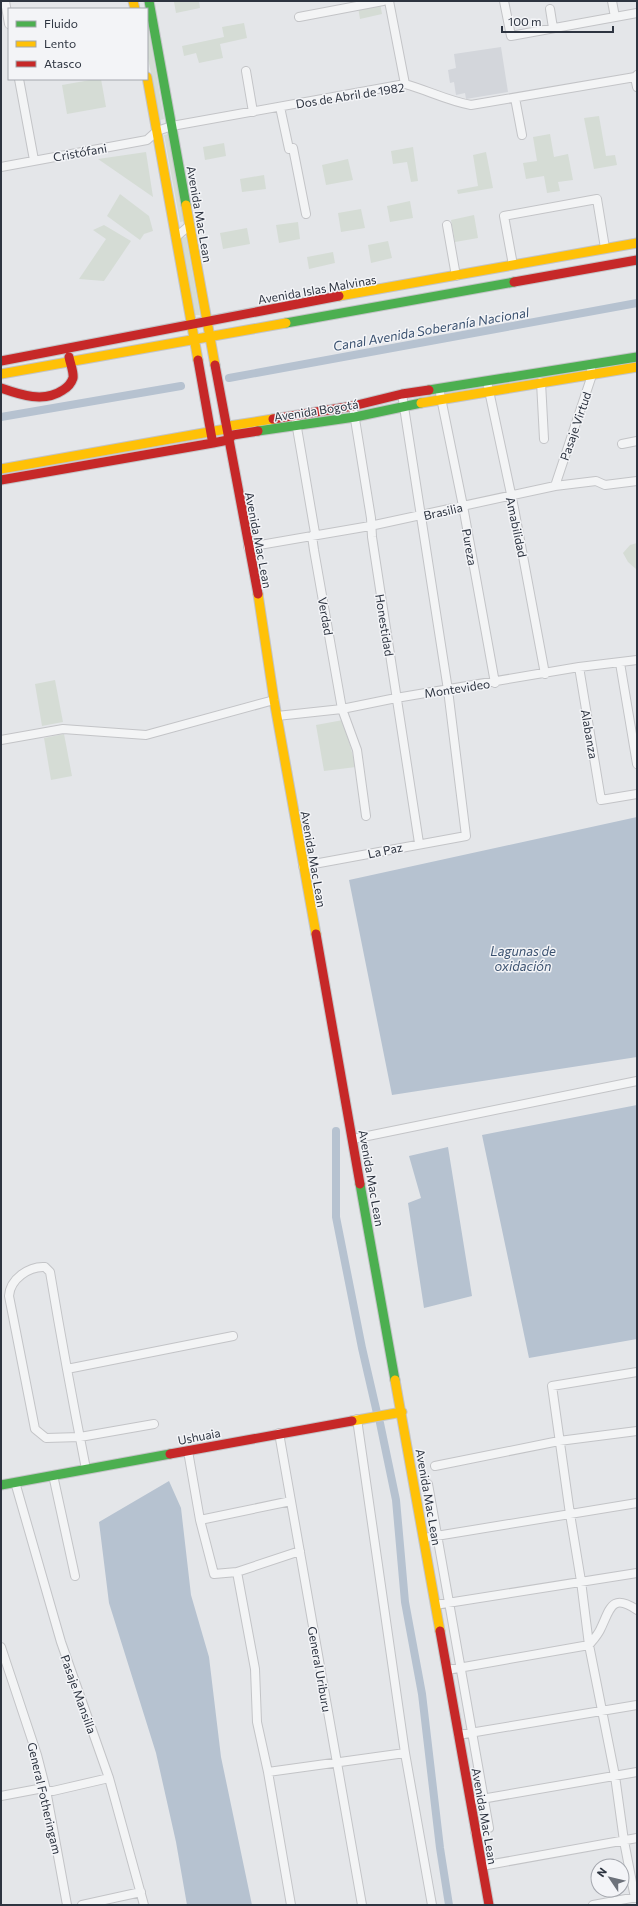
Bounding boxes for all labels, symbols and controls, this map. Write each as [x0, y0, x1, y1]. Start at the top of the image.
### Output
legend [8, 8, 148, 80]
scale bar [502, 8, 613, 34]
text: 100 m [508, 14, 542, 28]
text: Fluido [44, 16, 78, 30]
text: Lento [44, 36, 76, 50]
text: Atasco [44, 56, 82, 70]
street label: Dos de Abril de 1982 [295, 79, 406, 110]
street label: Cristófani [52, 140, 108, 164]
street label: Avenida Mac Lean [185, 165, 215, 263]
street label: Avenida Islas Malvinas [257, 272, 377, 306]
water label: Canal Avenida Soberanía Nacional [332, 304, 531, 354]
street label: Pasaje Virtud [557, 390, 593, 462]
street label: Avenida Bogotá [273, 396, 359, 424]
street label: Avenida Mac Lean [243, 491, 275, 589]
street label: Amabilidad [504, 495, 530, 559]
street label: Brasilia [422, 500, 464, 522]
street label: Pureza [460, 527, 480, 567]
street label: Honestidad [373, 593, 397, 657]
street label: Verdad [316, 596, 336, 636]
street label: Montevideo [423, 676, 491, 700]
street label: Alabanza [579, 708, 601, 760]
street label: Avenida Mac Lean [299, 810, 329, 908]
street label: La Paz [366, 839, 404, 861]
water label: Lagunas de oxidación [490, 943, 556, 974]
street label: Avenida Mac Lean [357, 1129, 387, 1227]
street label: Ushuaia [176, 1425, 222, 1447]
street label: Avenida Mac Lean [414, 1448, 444, 1546]
street label: General Uriburu [306, 1625, 334, 1713]
street label: Pasaje Mansilla [58, 1653, 100, 1735]
street label: General Fotheringam [25, 1741, 65, 1855]
street label: Avenida Mac Lean [470, 1767, 500, 1865]
north arrow [590, 1858, 630, 1898]
text: N [594, 1865, 609, 1879]

